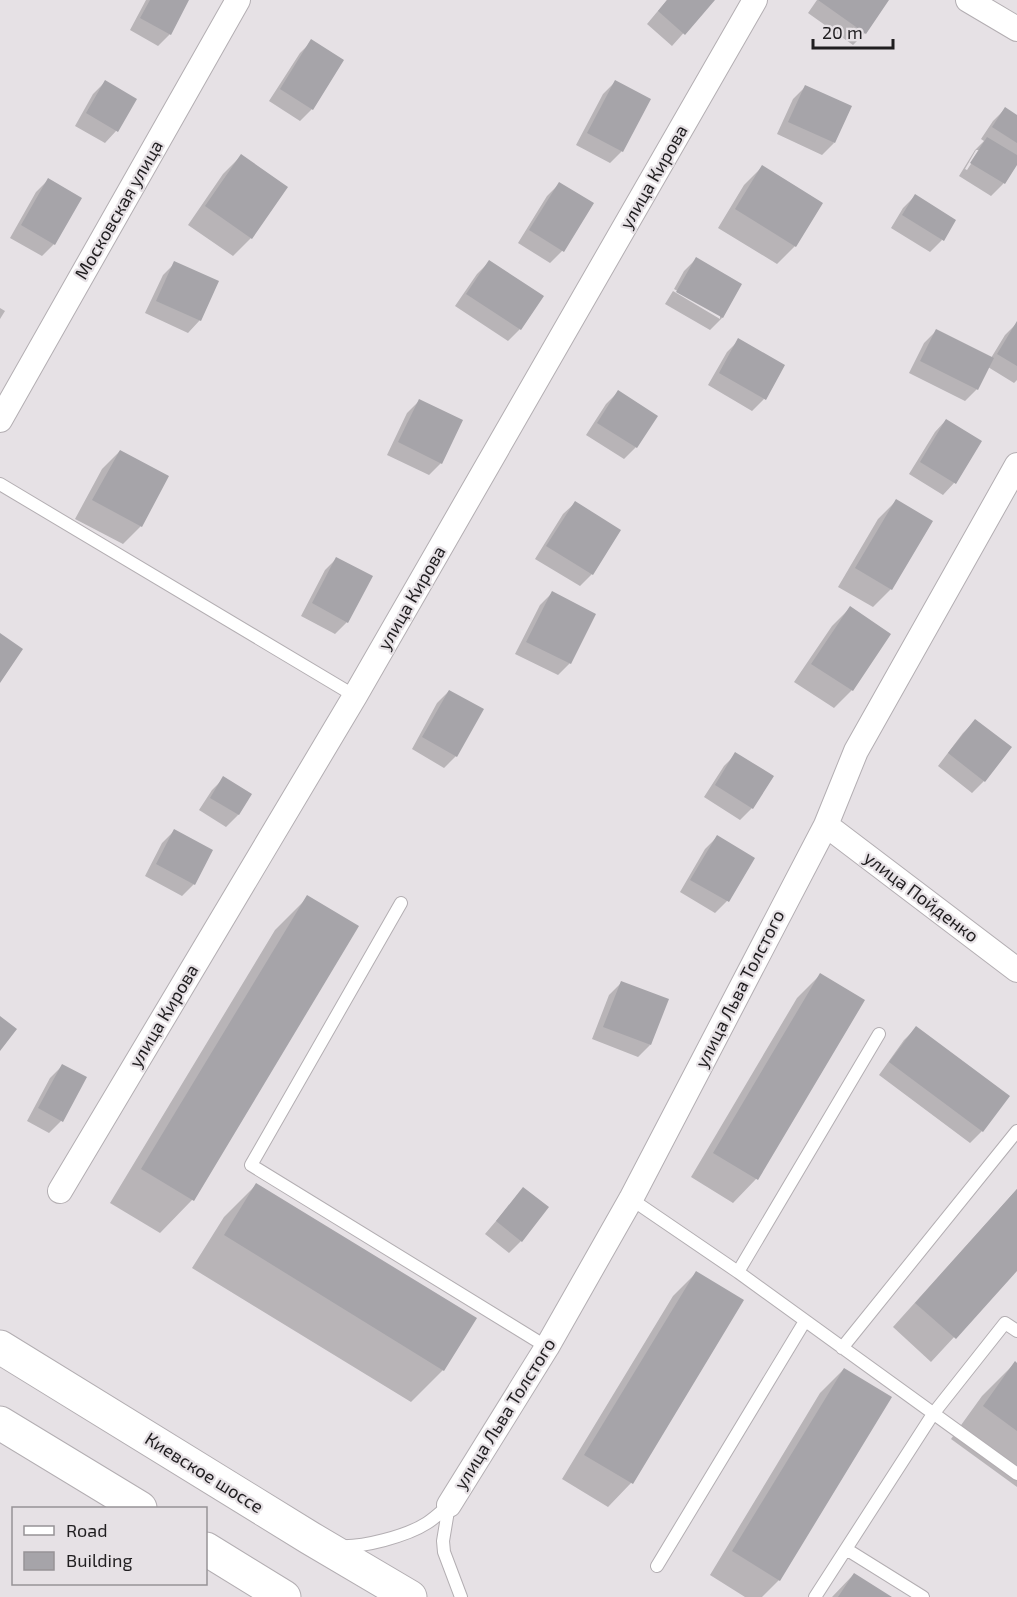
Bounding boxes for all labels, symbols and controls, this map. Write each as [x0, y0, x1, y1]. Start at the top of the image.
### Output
scale bar [813, 12, 892, 50]
text: 20 m [822, 21, 863, 43]
street label: улица Кирова [615, 121, 692, 232]
street label: Московская улица [69, 136, 167, 283]
street label: улица Кирова [373, 542, 450, 653]
street label: улица Пойденко [860, 846, 983, 946]
street label: улица Льва Толстого [690, 906, 788, 1071]
street label: улица Кирова [124, 960, 203, 1071]
street label: улица Льва Толстого [449, 1334, 560, 1493]
street label: Киевское шоссе [141, 1427, 268, 1517]
legend [12, 1507, 207, 1585]
text: Road [66, 1519, 107, 1541]
text: Building [66, 1549, 133, 1571]

